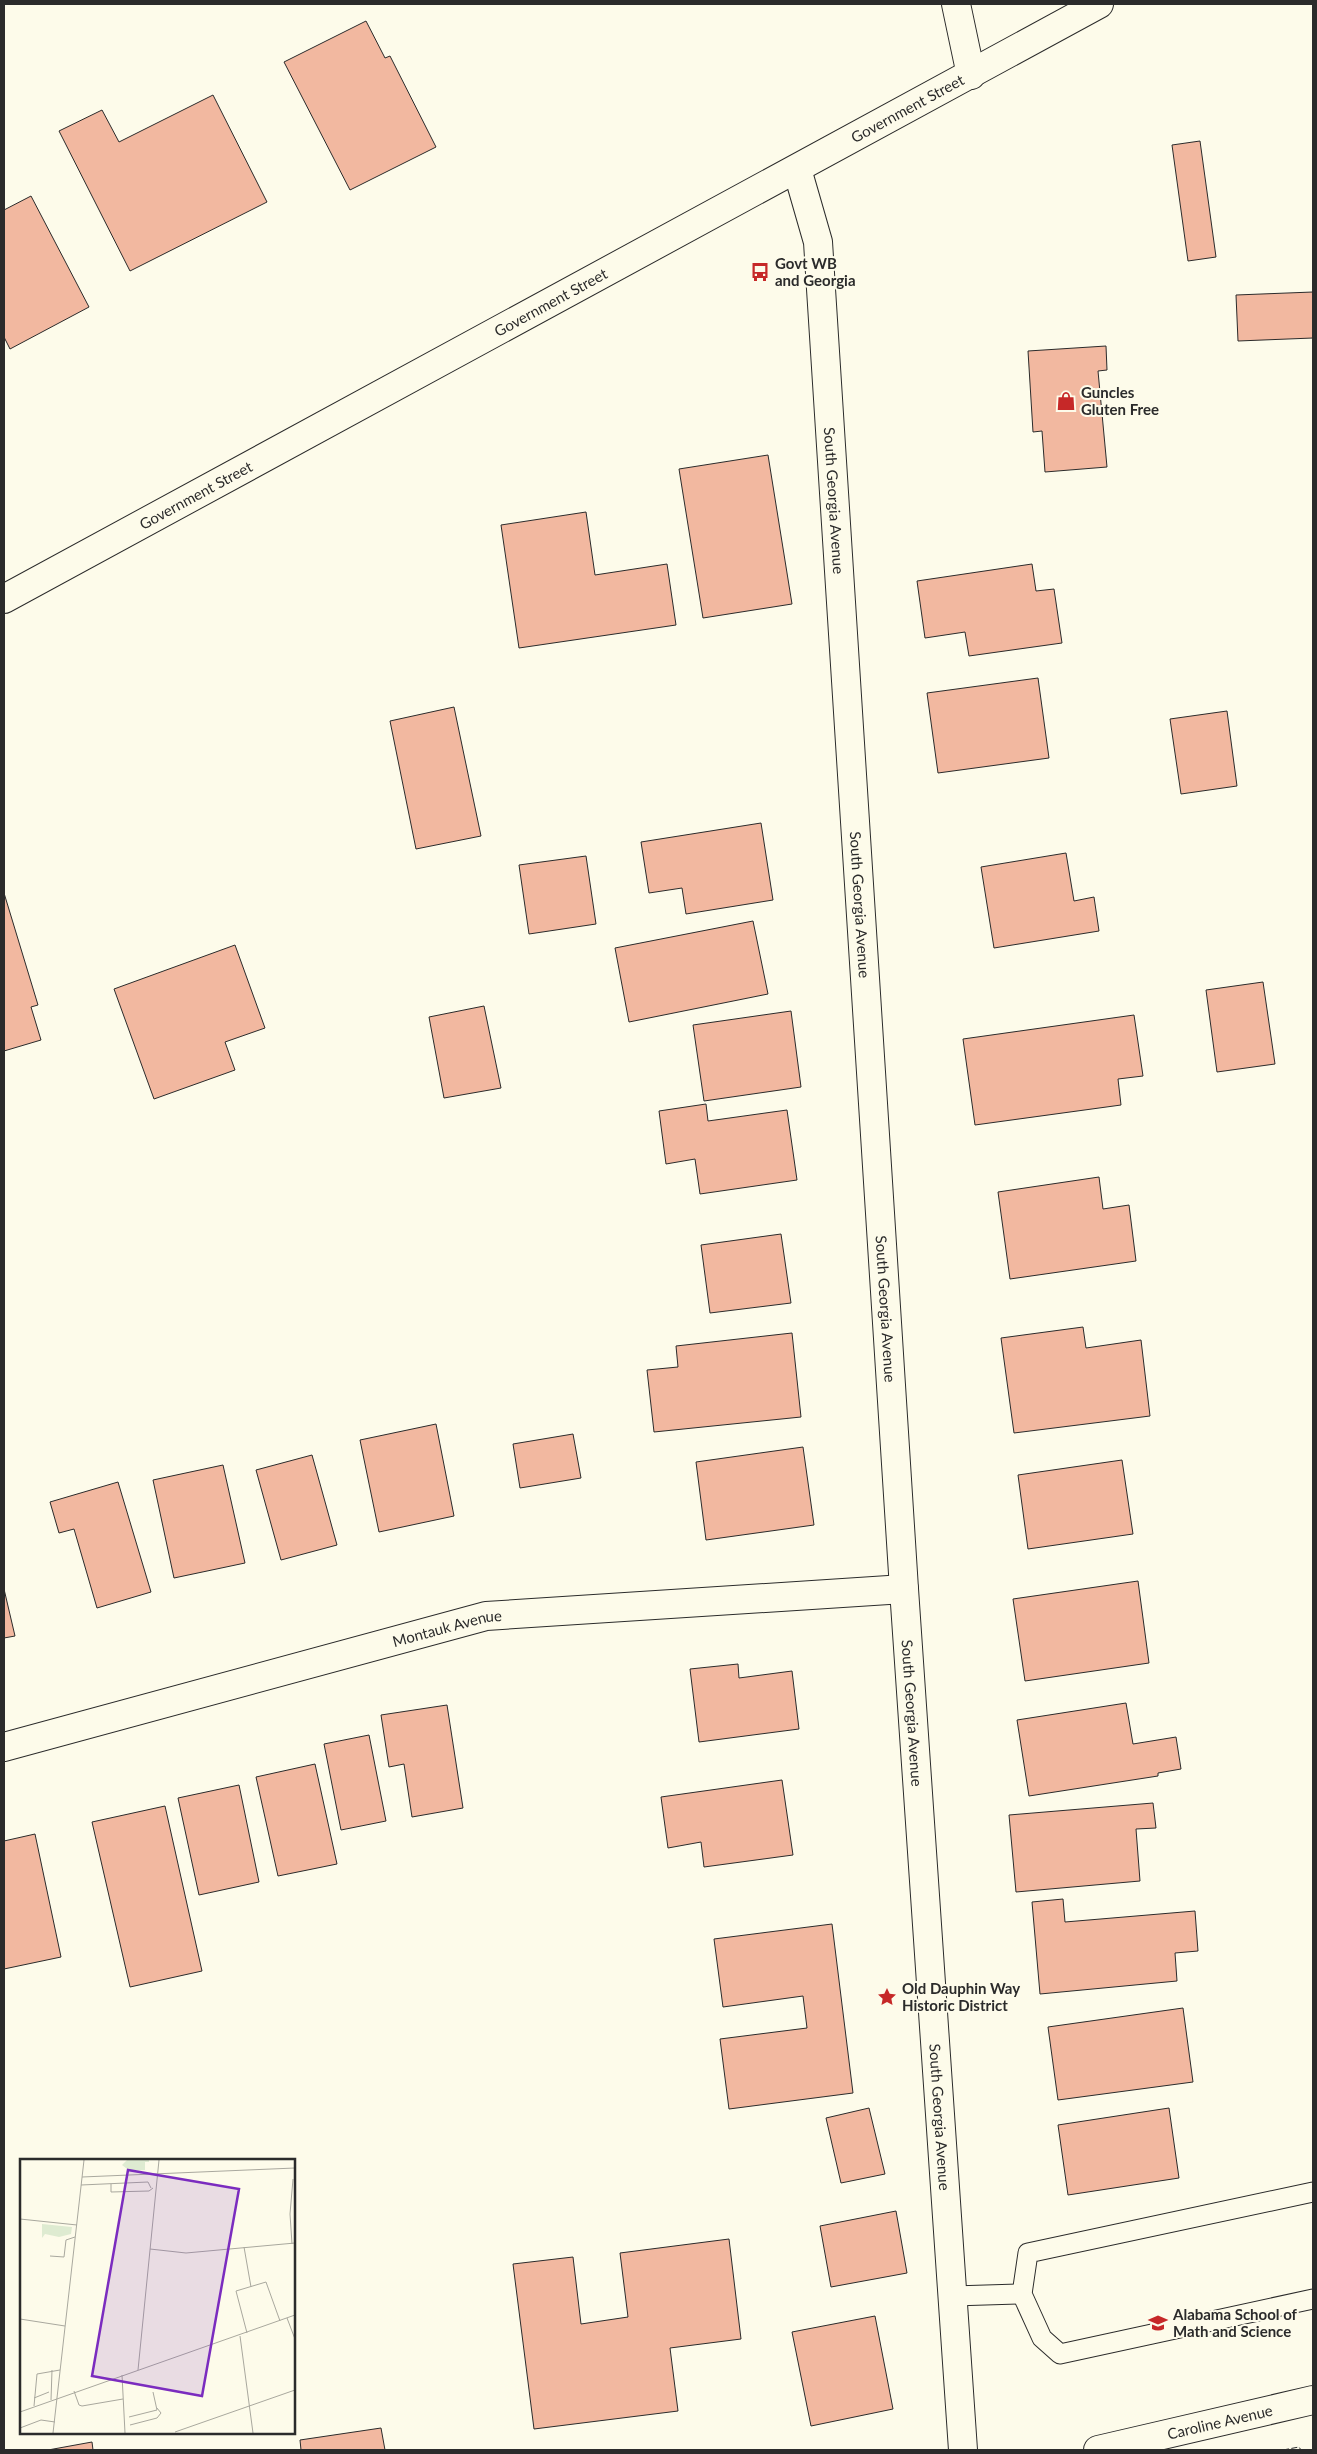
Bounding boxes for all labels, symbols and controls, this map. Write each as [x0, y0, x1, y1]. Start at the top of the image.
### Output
street label: Government Street [848, 70, 967, 146]
place label: Govt WB and Georgia [775, 254, 856, 289]
bus stop icon: Govt WB and Georgia [749, 261, 771, 283]
street label: Government Street [491, 264, 611, 340]
place label: Guncles Gluten Free [1081, 383, 1159, 418]
shop icon: Guncles Gluten Free [1055, 390, 1077, 412]
street label: South Georgia Avenue [821, 427, 848, 575]
street label: Government Street [136, 457, 256, 533]
street label: South Georgia Avenue [847, 831, 874, 979]
street label: South Georgia Avenue [872, 1235, 900, 1383]
street label: Montauk Avenue [390, 1606, 502, 1650]
street label: South Georgia Avenue [898, 1639, 927, 1787]
place label: Old Dauphin Way Historic District [902, 1979, 1020, 2014]
place icon: Old Dauphin Way Historic District [876, 1986, 898, 2008]
street label: South Georgia Avenue [926, 2043, 954, 2191]
inset map [20, 2159, 295, 2434]
place label: Alabama School of Math and Science [1172, 2305, 1298, 2340]
school or university icon: Alabama School of Math and Science [1147, 2312, 1169, 2334]
street label: Caroline Avenue [1165, 2401, 1274, 2443]

